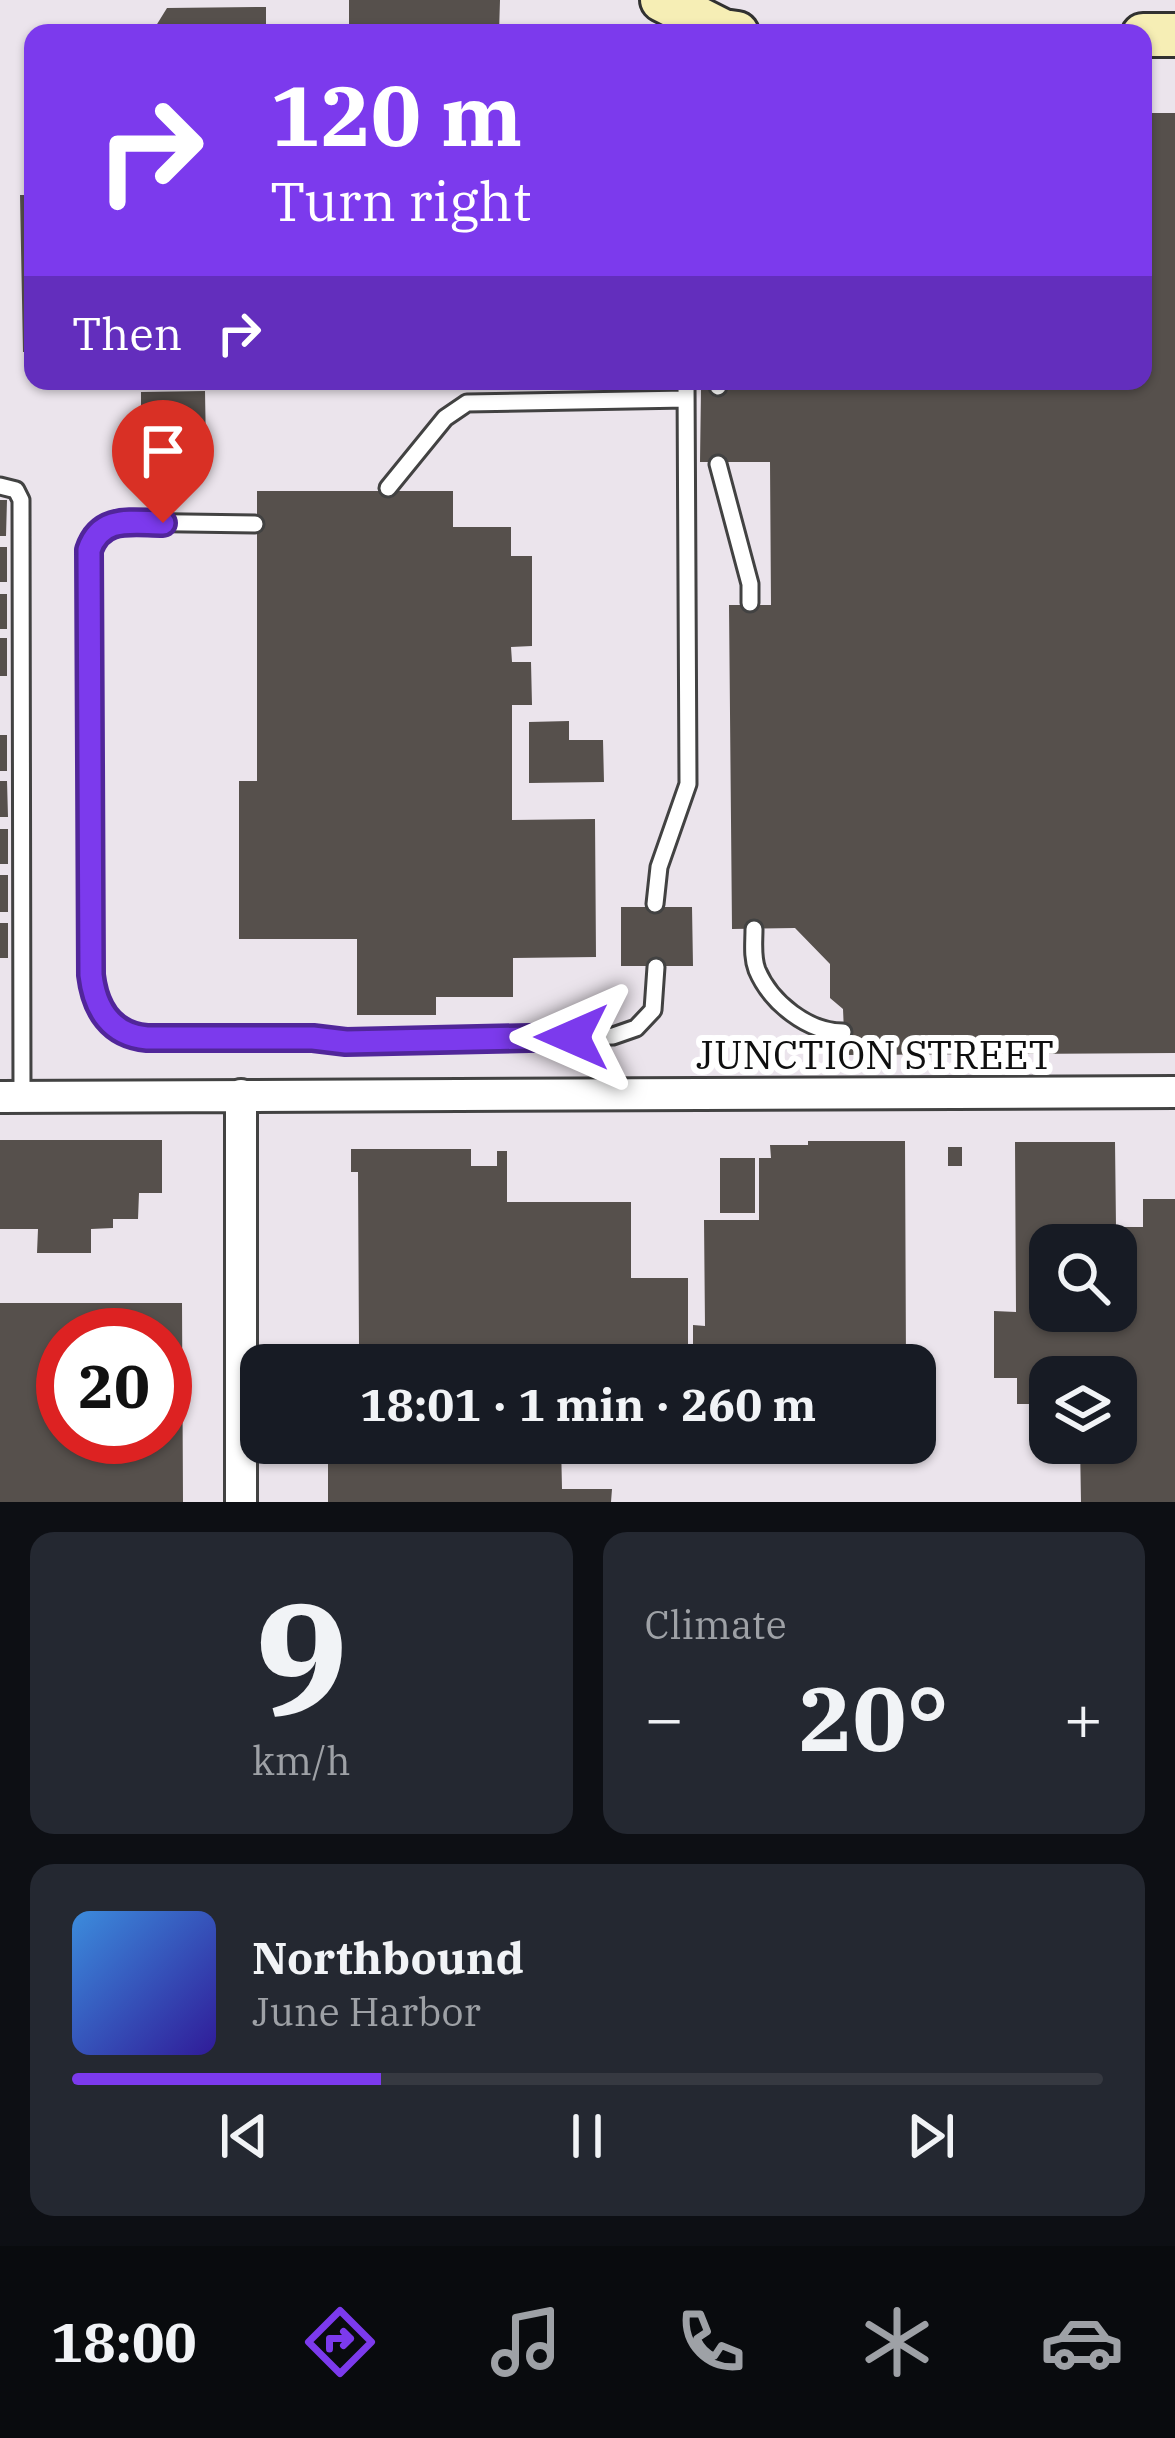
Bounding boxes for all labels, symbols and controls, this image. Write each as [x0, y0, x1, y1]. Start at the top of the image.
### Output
text: 120 m [270, 60, 522, 169]
icon: right [72, 72, 228, 228]
text: Turn right [270, 166, 532, 236]
icon: right [206, 300, 272, 366]
text: Then [72, 304, 182, 362]
pin [112, 400, 214, 523]
icon: arrive [130, 418, 196, 484]
position arrow [509, 974, 635, 1100]
street label: JUNCTION STREET [696, 1029, 1054, 1080]
map controls [1029, 1224, 1137, 1464]
button: search [1029, 1224, 1137, 1332]
speed limit sign: 20 [36, 1308, 192, 1464]
button: layers [1029, 1356, 1137, 1464]
text: 18:01 · 1 min · 260 m [360, 1375, 816, 1433]
text: 9 [254, 1555, 348, 1758]
text: Climate [645, 1599, 787, 1650]
text: 20° [799, 1659, 949, 1776]
text: − [645, 1674, 684, 1760]
text: + [1063, 1674, 1103, 1760]
text: km/h [252, 1735, 351, 1786]
text: Northbound [252, 1928, 524, 1986]
text: June Harbor [252, 1986, 481, 2037]
icon: previous [211, 2103, 277, 2169]
icon: pause [554, 2103, 620, 2169]
icon: next [898, 2103, 964, 2169]
icon: directions [298, 2300, 382, 2384]
icon: music [484, 2300, 568, 2384]
icon: phone [669, 2300, 753, 2384]
icon: climate [855, 2300, 939, 2384]
icon: car [1040, 2300, 1124, 2384]
text: 18:00 [51, 2307, 197, 2377]

